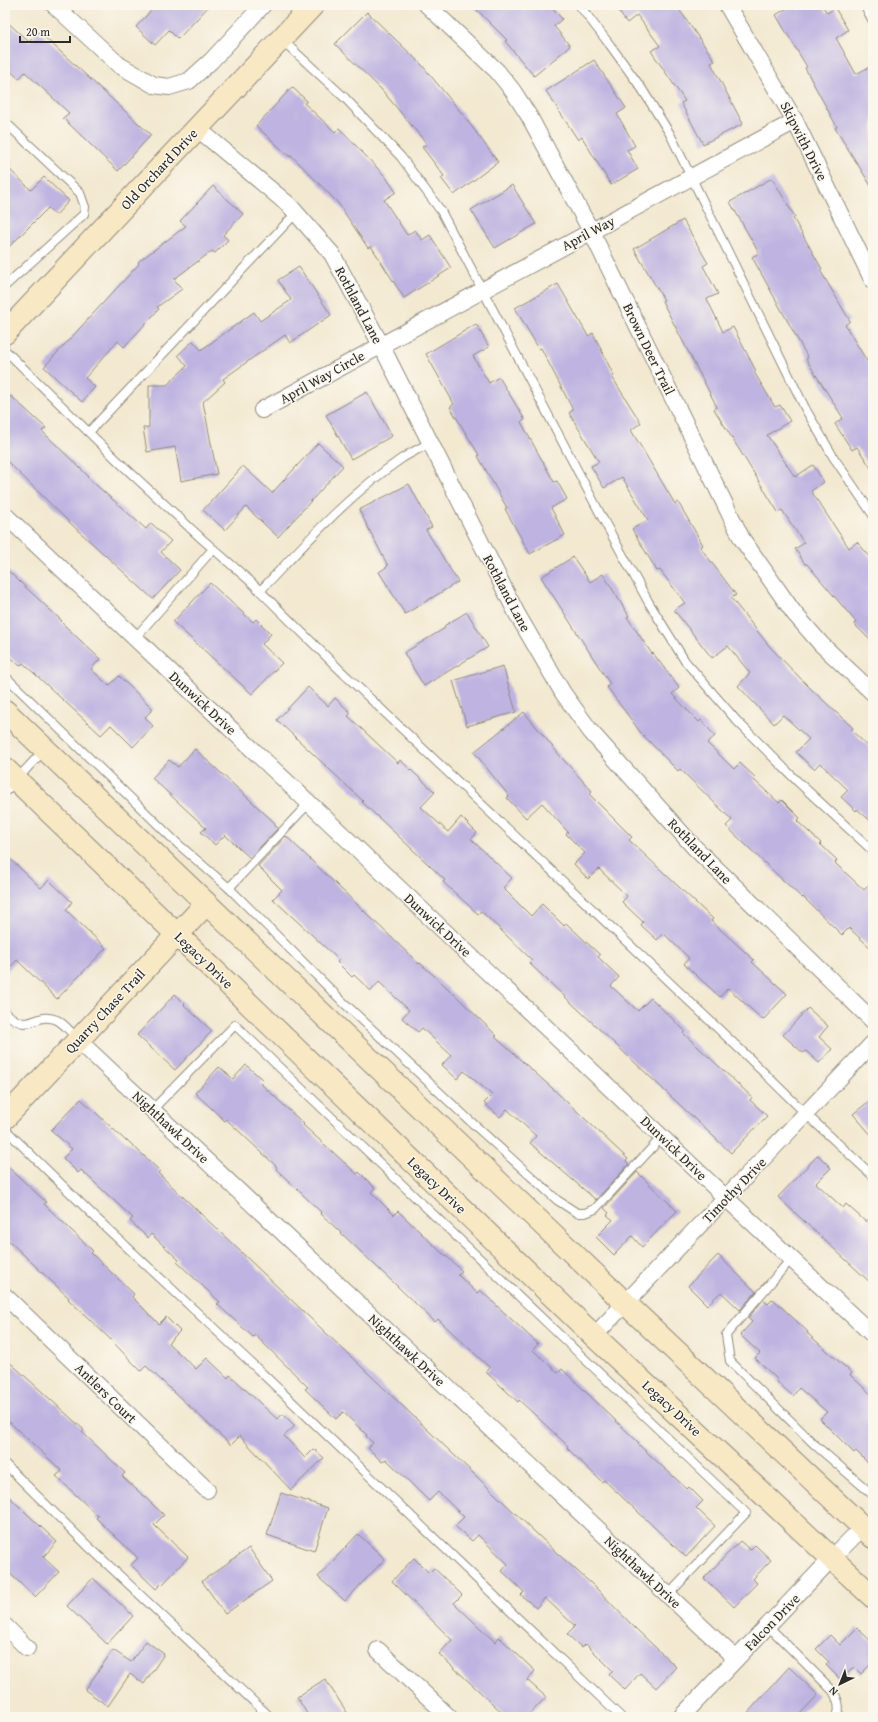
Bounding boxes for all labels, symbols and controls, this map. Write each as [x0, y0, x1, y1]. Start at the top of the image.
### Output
scale bar [20, 18, 70, 44]
text: 20 m [26, 23, 50, 40]
street label: Skipwith Drive [775, 98, 833, 184]
street label: Old Orchard Drive [116, 123, 202, 214]
street label: April Way [558, 211, 618, 255]
street label: Rothland Lane [330, 263, 388, 348]
street label: Brown Deer Trail [618, 300, 680, 398]
street label: April Way Circle [276, 345, 368, 409]
street label: Rothland Lane [478, 551, 536, 636]
street label: Dunwick Drive [165, 667, 241, 740]
street label: Rothland Lane [663, 814, 737, 889]
street label: Dunwick Drive [400, 889, 476, 962]
street label: Legacy Drive [170, 927, 238, 993]
street label: Quarry Chase Trail [60, 964, 150, 1058]
street label: Nighthawk Drive [128, 1086, 214, 1168]
street label: Dunwick Drive [636, 1111, 712, 1185]
street label: Legacy Drive [403, 1152, 471, 1218]
street label: Timothy Drive [697, 1152, 771, 1227]
street label: Nighthawk Drive [364, 1309, 450, 1391]
street label: Antlers Court [71, 1358, 141, 1428]
street label: Legacy Drive [638, 1375, 706, 1441]
street label: Nighthawk Drive [600, 1531, 686, 1613]
street label: Falcon Drive [740, 1589, 805, 1655]
north arrow [820, 1664, 860, 1704]
text: N [825, 1683, 841, 1700]

